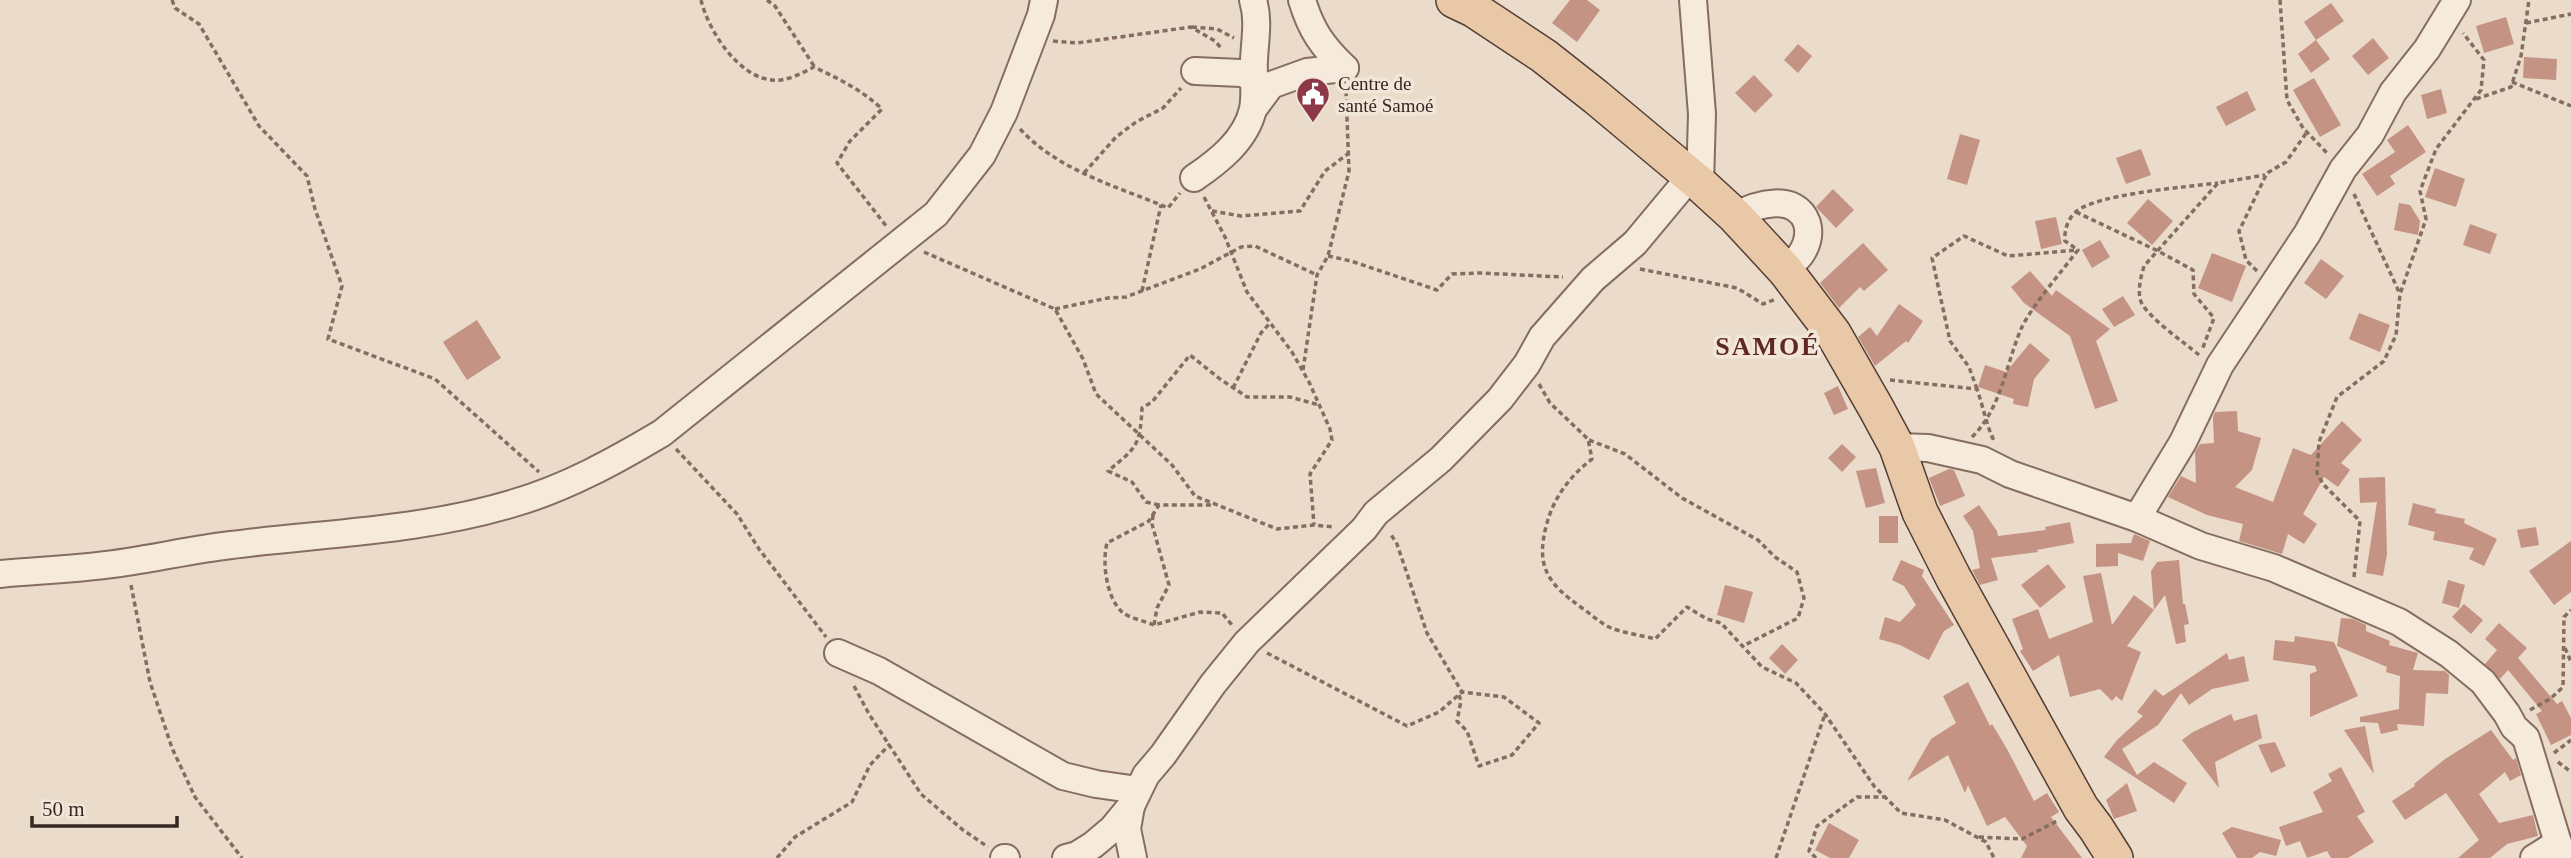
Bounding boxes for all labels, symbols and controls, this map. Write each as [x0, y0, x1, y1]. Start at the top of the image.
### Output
place label: Centre de santé Samoé [1338, 73, 1434, 116]
public building icon: Centre de santé Samoé [1294, 75, 1332, 124]
district label: SAMOÉ [1715, 332, 1821, 361]
scale bar [32, 784, 177, 828]
text: 50 m [42, 797, 85, 821]

